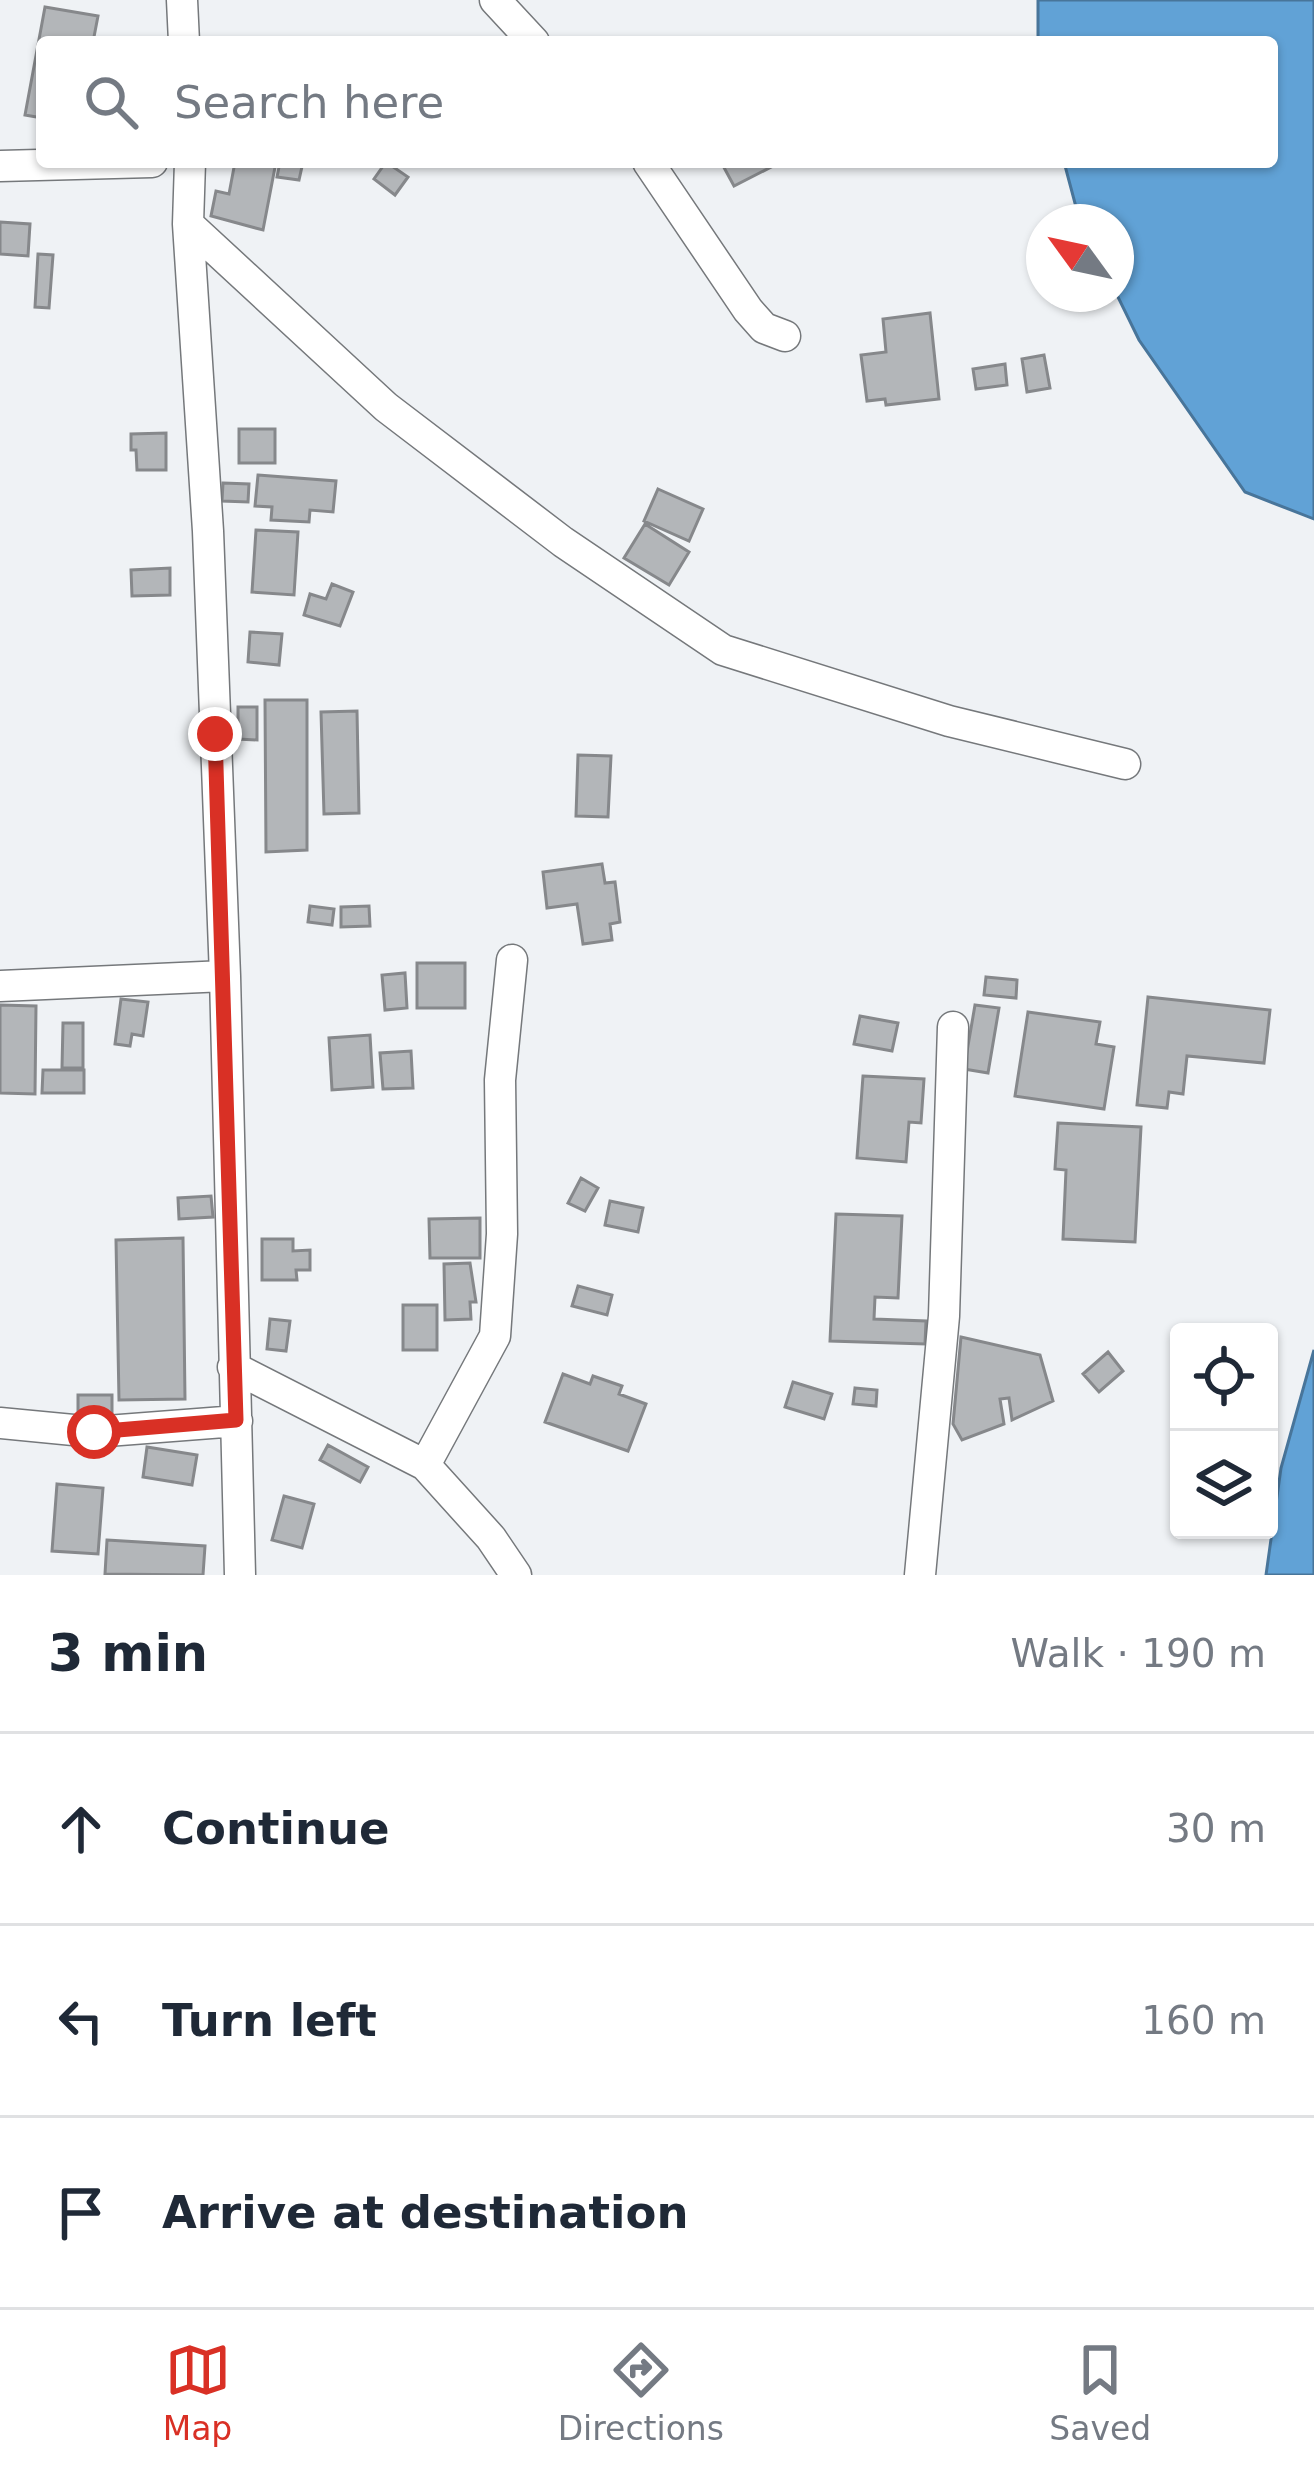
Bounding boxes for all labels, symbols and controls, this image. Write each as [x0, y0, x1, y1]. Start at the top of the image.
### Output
search box [36, 36, 1278, 168]
icon: search [78, 69, 144, 135]
text: Search here [174, 76, 444, 129]
north arrow [1026, 204, 1134, 312]
route end [188, 707, 242, 761]
map controls [1170, 1323, 1278, 1539]
button: locate [1170, 1323, 1278, 1431]
route start [67, 1405, 121, 1459]
button: layers [1170, 1431, 1278, 1539]
text: 3 min [48, 1624, 208, 1683]
text: Walk · 190 m [1011, 1631, 1266, 1676]
icon: ahead [48, 1796, 114, 1862]
text: Continue [162, 1802, 390, 1855]
text: 30 m [1166, 1806, 1266, 1851]
icon: left [48, 1988, 114, 2054]
text: Turn left [162, 1994, 377, 2047]
text: 160 m [1141, 1998, 1266, 2043]
icon: arrive [48, 2180, 114, 2246]
text: Arrive at destination [162, 2186, 688, 2239]
tab: Map [163, 2337, 232, 2448]
tab: Directions [558, 2337, 724, 2448]
tab: Saved [1049, 2337, 1151, 2448]

